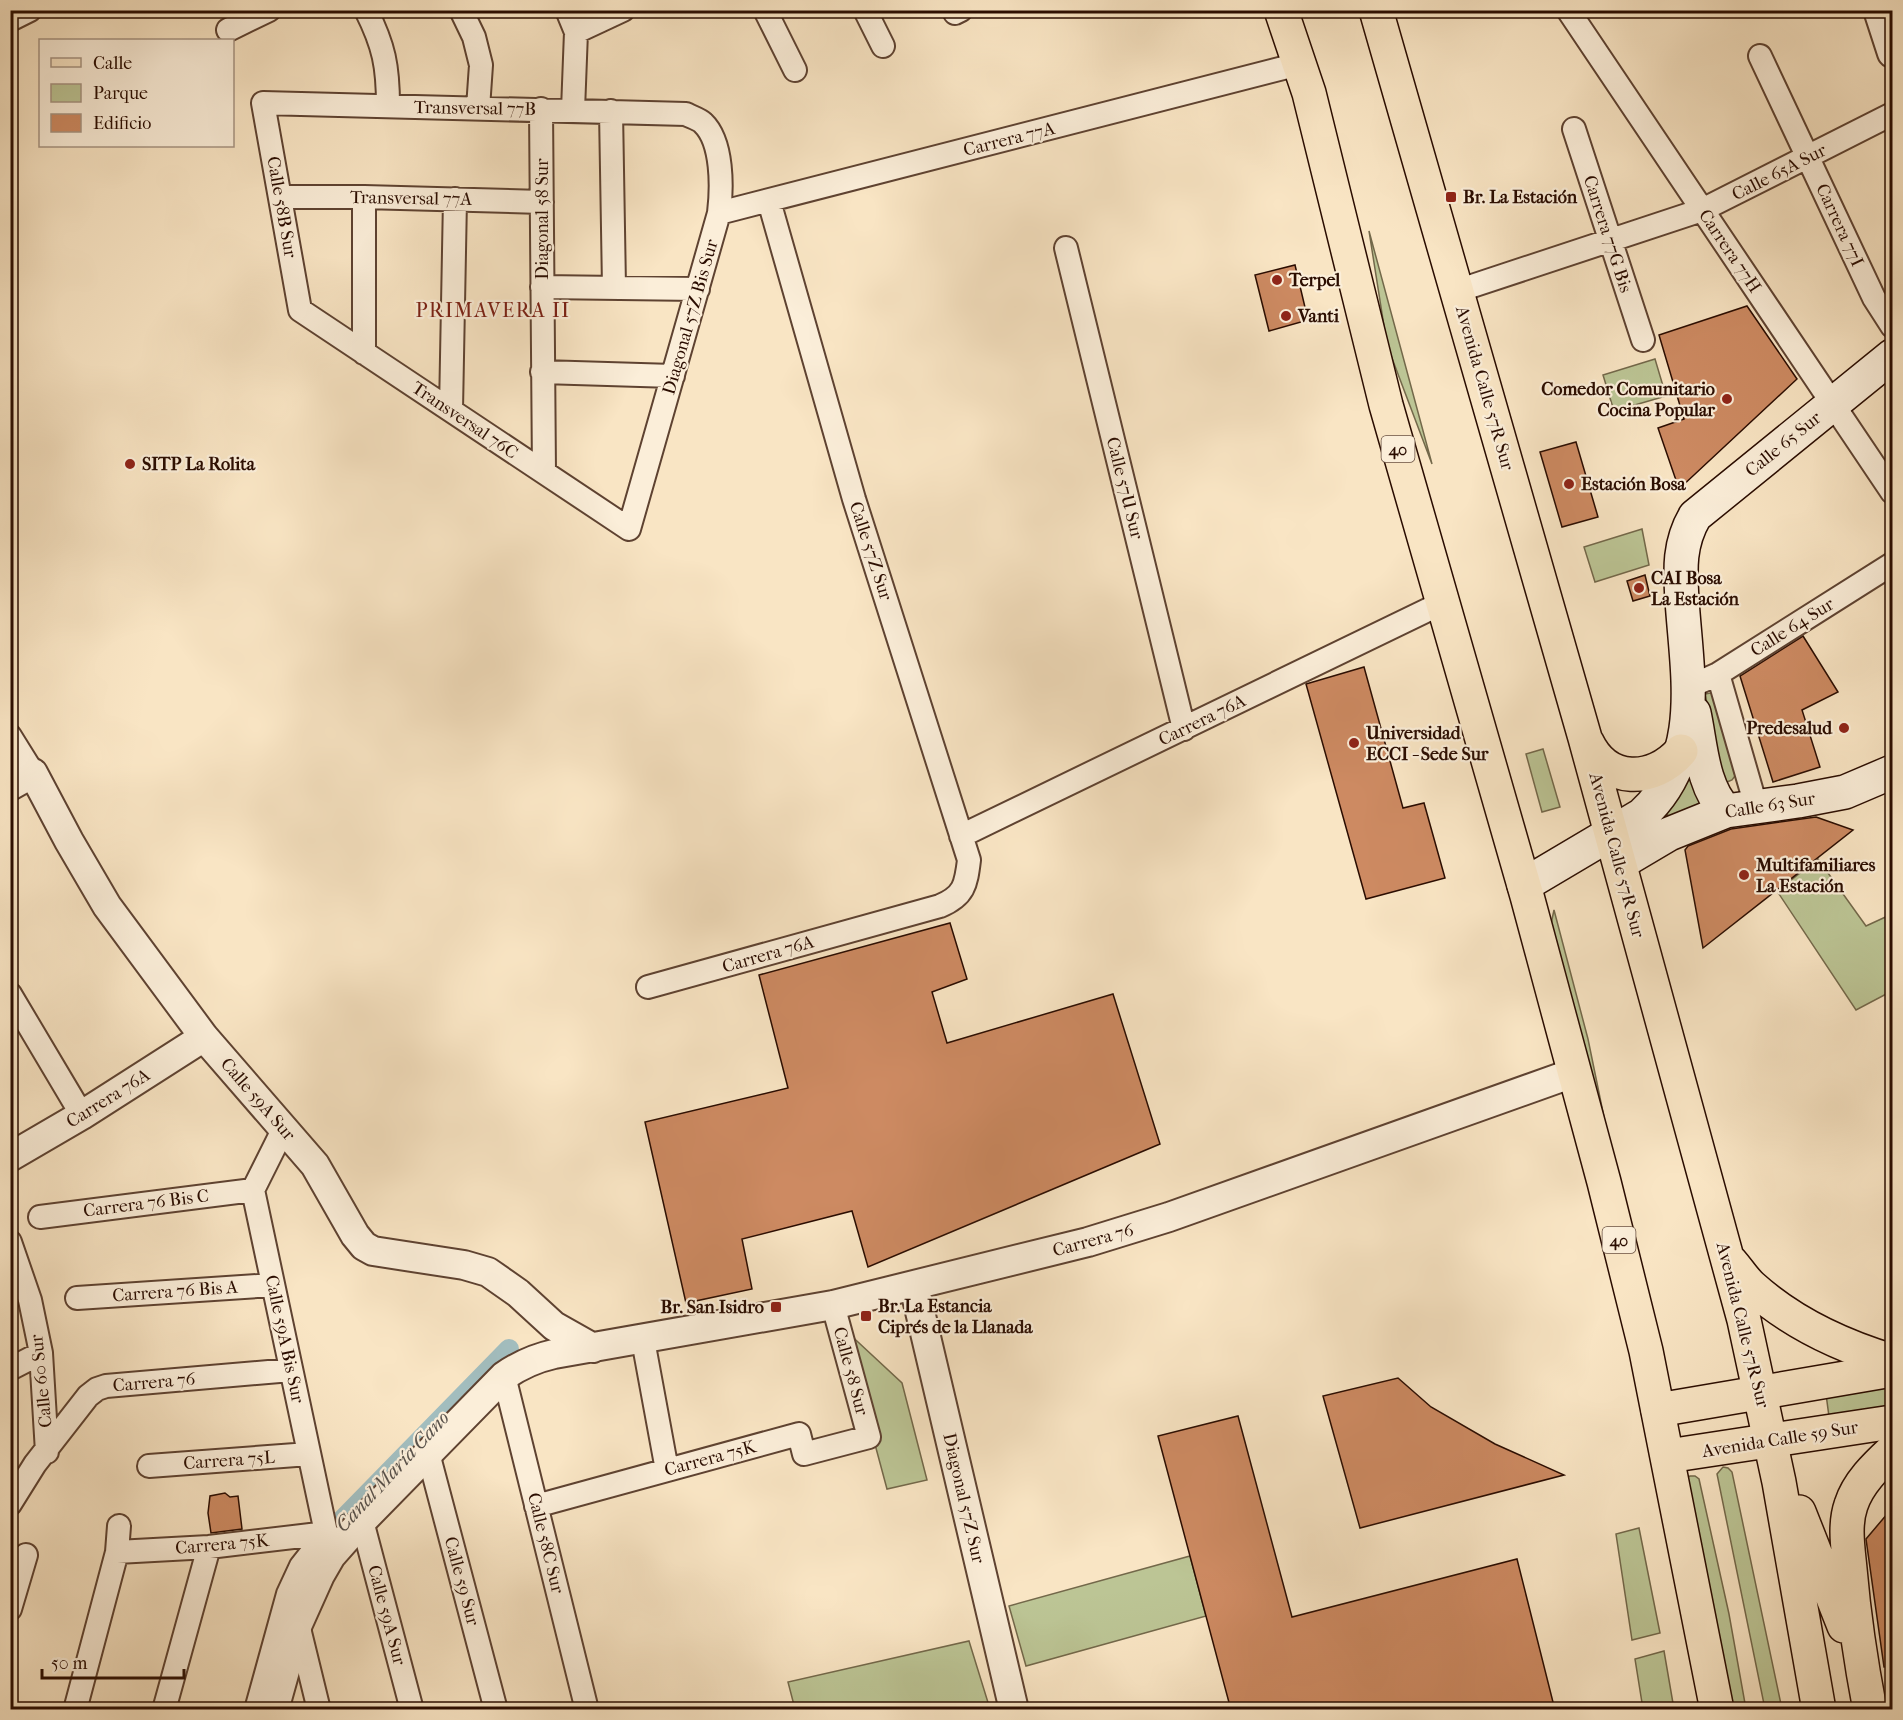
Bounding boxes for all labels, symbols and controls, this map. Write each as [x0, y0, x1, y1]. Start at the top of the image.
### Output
legend [39, 39, 234, 147]
text: Calle [93, 53, 132, 74]
text: Parque [93, 83, 148, 104]
street label: Transversal 77B [414, 97, 536, 120]
text: Edificio [93, 113, 151, 134]
street label: Carrera 77A [961, 118, 1057, 161]
street label: Calle 65A Sur [1728, 140, 1830, 205]
street label: Calle 58B Sur [262, 155, 301, 260]
street label: Diagonal 58 Sur [532, 158, 553, 280]
street label: Carrera 77G Bis [1579, 173, 1636, 296]
street label: Carrera 77I [1811, 181, 1868, 270]
street label: Transversal 77A [350, 187, 473, 210]
place label: Br. La Estación [1463, 187, 1578, 208]
marker: Br. La Estación [1444, 190, 1458, 204]
street label: Carrera 77H [1694, 206, 1765, 297]
street label: Diagonal 57Z Bis Sur [658, 237, 723, 397]
place label: Terpel [1288, 270, 1341, 291]
marker: Terpel [1270, 273, 1284, 287]
district label: PRIMAVERA II [416, 299, 571, 322]
street label: Avenida Calle 57R Sur [1451, 303, 1518, 473]
place label: Vanti [1297, 306, 1340, 327]
marker: Vanti [1279, 309, 1293, 323]
street label: Transversal 76C [408, 377, 522, 464]
place label: Comedor Comunitario Cocina Popular [1541, 379, 1715, 421]
marker: Comedor Comunitario Cocina Popular [1720, 392, 1734, 406]
street label: Calle 65 Sur [1741, 407, 1826, 481]
street label: Calle 57U Sur [1102, 435, 1147, 542]
road number: 40 [1382, 436, 1414, 462]
place label: SITP La Rolita [142, 454, 256, 475]
marker: SITP La Rolita [123, 457, 137, 471]
place label: Estación Bosa [1581, 474, 1686, 495]
marker: Estación Bosa [1562, 477, 1576, 491]
street label: Calle 57Z Sur [845, 499, 896, 604]
place label: CAI Bosa La Estación [1651, 568, 1740, 610]
marker: CAI Bosa La Estación [1632, 581, 1646, 595]
street label: Calle 64 Sur [1747, 593, 1838, 661]
street label: Carrera 76A [1155, 690, 1250, 751]
place label: Predesalud [1746, 718, 1833, 739]
marker: Predesalud [1837, 721, 1851, 735]
place label: Universidad ECCI - Sede Sur [1365, 723, 1489, 765]
marker: Universidad ECCI - Sede Sur [1347, 736, 1361, 750]
street label: Avenida Calle 57R Sur [1584, 769, 1649, 940]
street label: Calle 63 Sur [1723, 788, 1817, 823]
place label: Multifamiliares La Estación [1755, 855, 1876, 897]
marker: Multifamiliares La Estación [1737, 868, 1751, 882]
street label: Carrera 76A [720, 931, 817, 978]
street label: Calle 59A Sur [216, 1054, 300, 1145]
street label: Carrera 76A [63, 1064, 154, 1132]
street label: Carrera 76 Bis C [82, 1185, 210, 1222]
street label: Carrera 76 [1050, 1220, 1136, 1261]
road number: 40 [1602, 1227, 1636, 1253]
street label: Avenida Calle 57R Sur [1712, 1239, 1773, 1410]
street label: Calle 59A Bis Sur [261, 1273, 308, 1405]
street label: Carrera 76 Bis A [112, 1277, 239, 1306]
place label: Br. La Estancia Ciprés de la Llanada [878, 1296, 1033, 1338]
place label: Br. San Isidro [661, 1297, 764, 1318]
marker: Br. San Isidro [769, 1300, 783, 1314]
marker: Br. La Estancia Ciprés de la Llanada [859, 1309, 873, 1323]
street label: Calle 58 Sur [829, 1325, 872, 1418]
street label: Calle 60 Sur [26, 1333, 57, 1429]
street label: Carrera 76 [112, 1368, 196, 1397]
water label: Canal María Cano [331, 1406, 454, 1536]
street label: Avenida Calle 59 Sur [1700, 1417, 1860, 1462]
street label: Diagonal 57Z Sur [938, 1431, 989, 1566]
street label: Carrera 75K [662, 1436, 759, 1481]
street label: Carrera 75L [183, 1447, 276, 1474]
street label: Calle 58C Sur [523, 1491, 568, 1596]
street label: Carrera 75K [174, 1530, 271, 1559]
street label: Calle 59 Sur [440, 1534, 484, 1628]
street label: Calle 59A Sur [363, 1563, 410, 1668]
scale bar [42, 1642, 184, 1680]
text: 50 m [51, 1653, 88, 1674]

